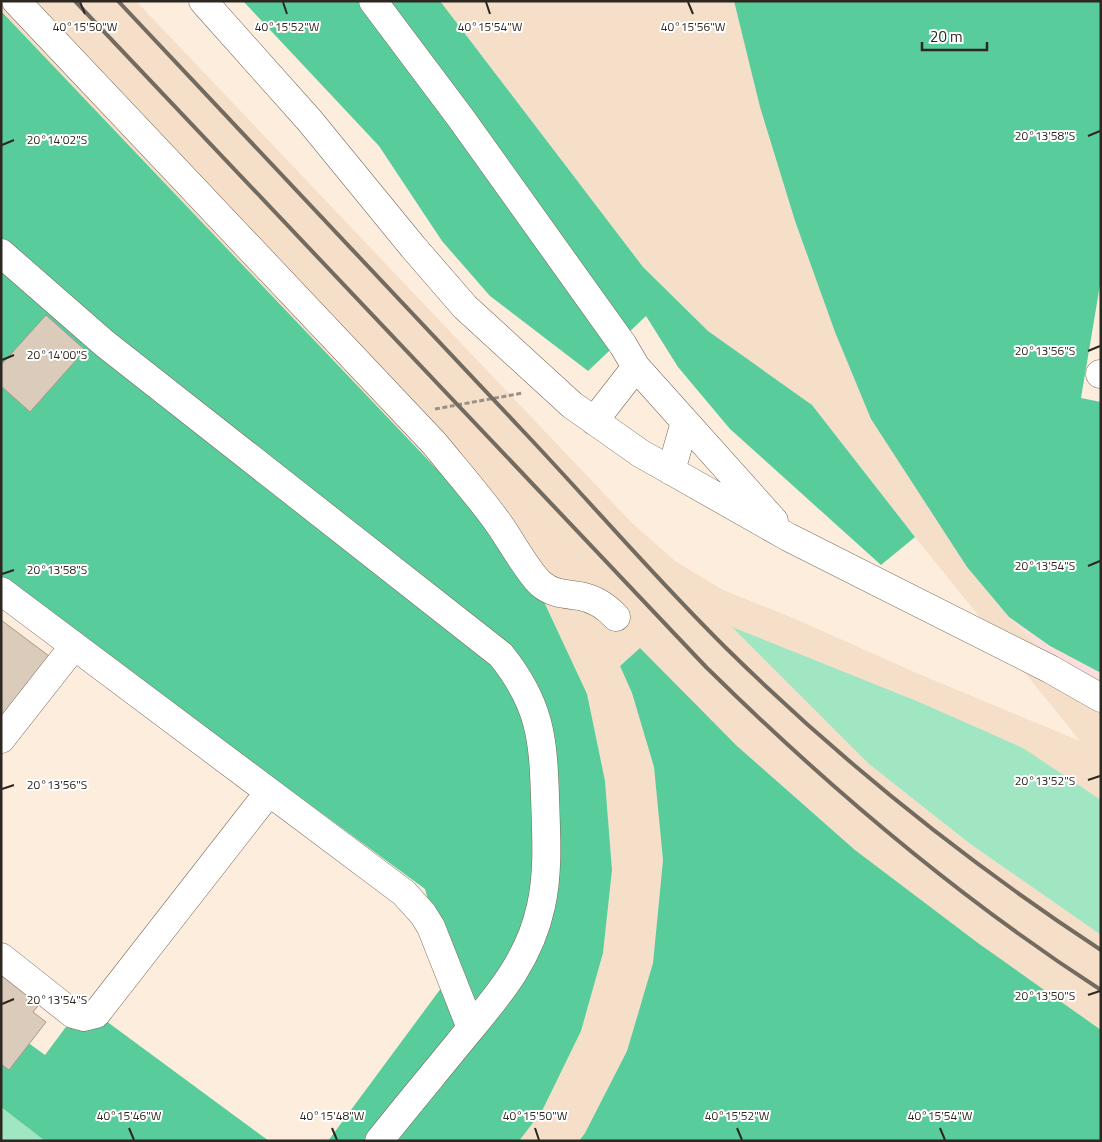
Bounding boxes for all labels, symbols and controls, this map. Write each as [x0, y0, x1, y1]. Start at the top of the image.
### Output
text: 40°15'50"W [53, 17, 118, 36]
text: 40°15'52"W [255, 17, 320, 36]
text: 40°15'54"W [458, 17, 523, 36]
text: 40°15'56"W [661, 17, 726, 36]
scale bar [922, 20, 987, 52]
text: 20 m [930, 25, 963, 48]
text: 20°13'58"S [1015, 126, 1075, 145]
text: 20°14'02"S [27, 130, 87, 149]
text: 20°13'56"S [1015, 341, 1075, 360]
text: 20°14'00"S [27, 345, 87, 364]
text: 20°13'54"S [1015, 556, 1075, 575]
text: 20°13'58"S [27, 560, 87, 579]
text: 20°13'52"S [1015, 771, 1075, 790]
text: 20°13'56"S [27, 775, 87, 794]
text: 20°13'50"S [1015, 986, 1075, 1005]
text: 20°13'54"S [27, 990, 87, 1009]
text: 40°15'46"W [97, 1106, 162, 1125]
text: 40°15'48"W [300, 1106, 365, 1125]
text: 40°15'50"W [503, 1106, 568, 1125]
text: 40°15'52"W [705, 1106, 770, 1125]
text: 40°15'54"W [908, 1106, 973, 1125]

